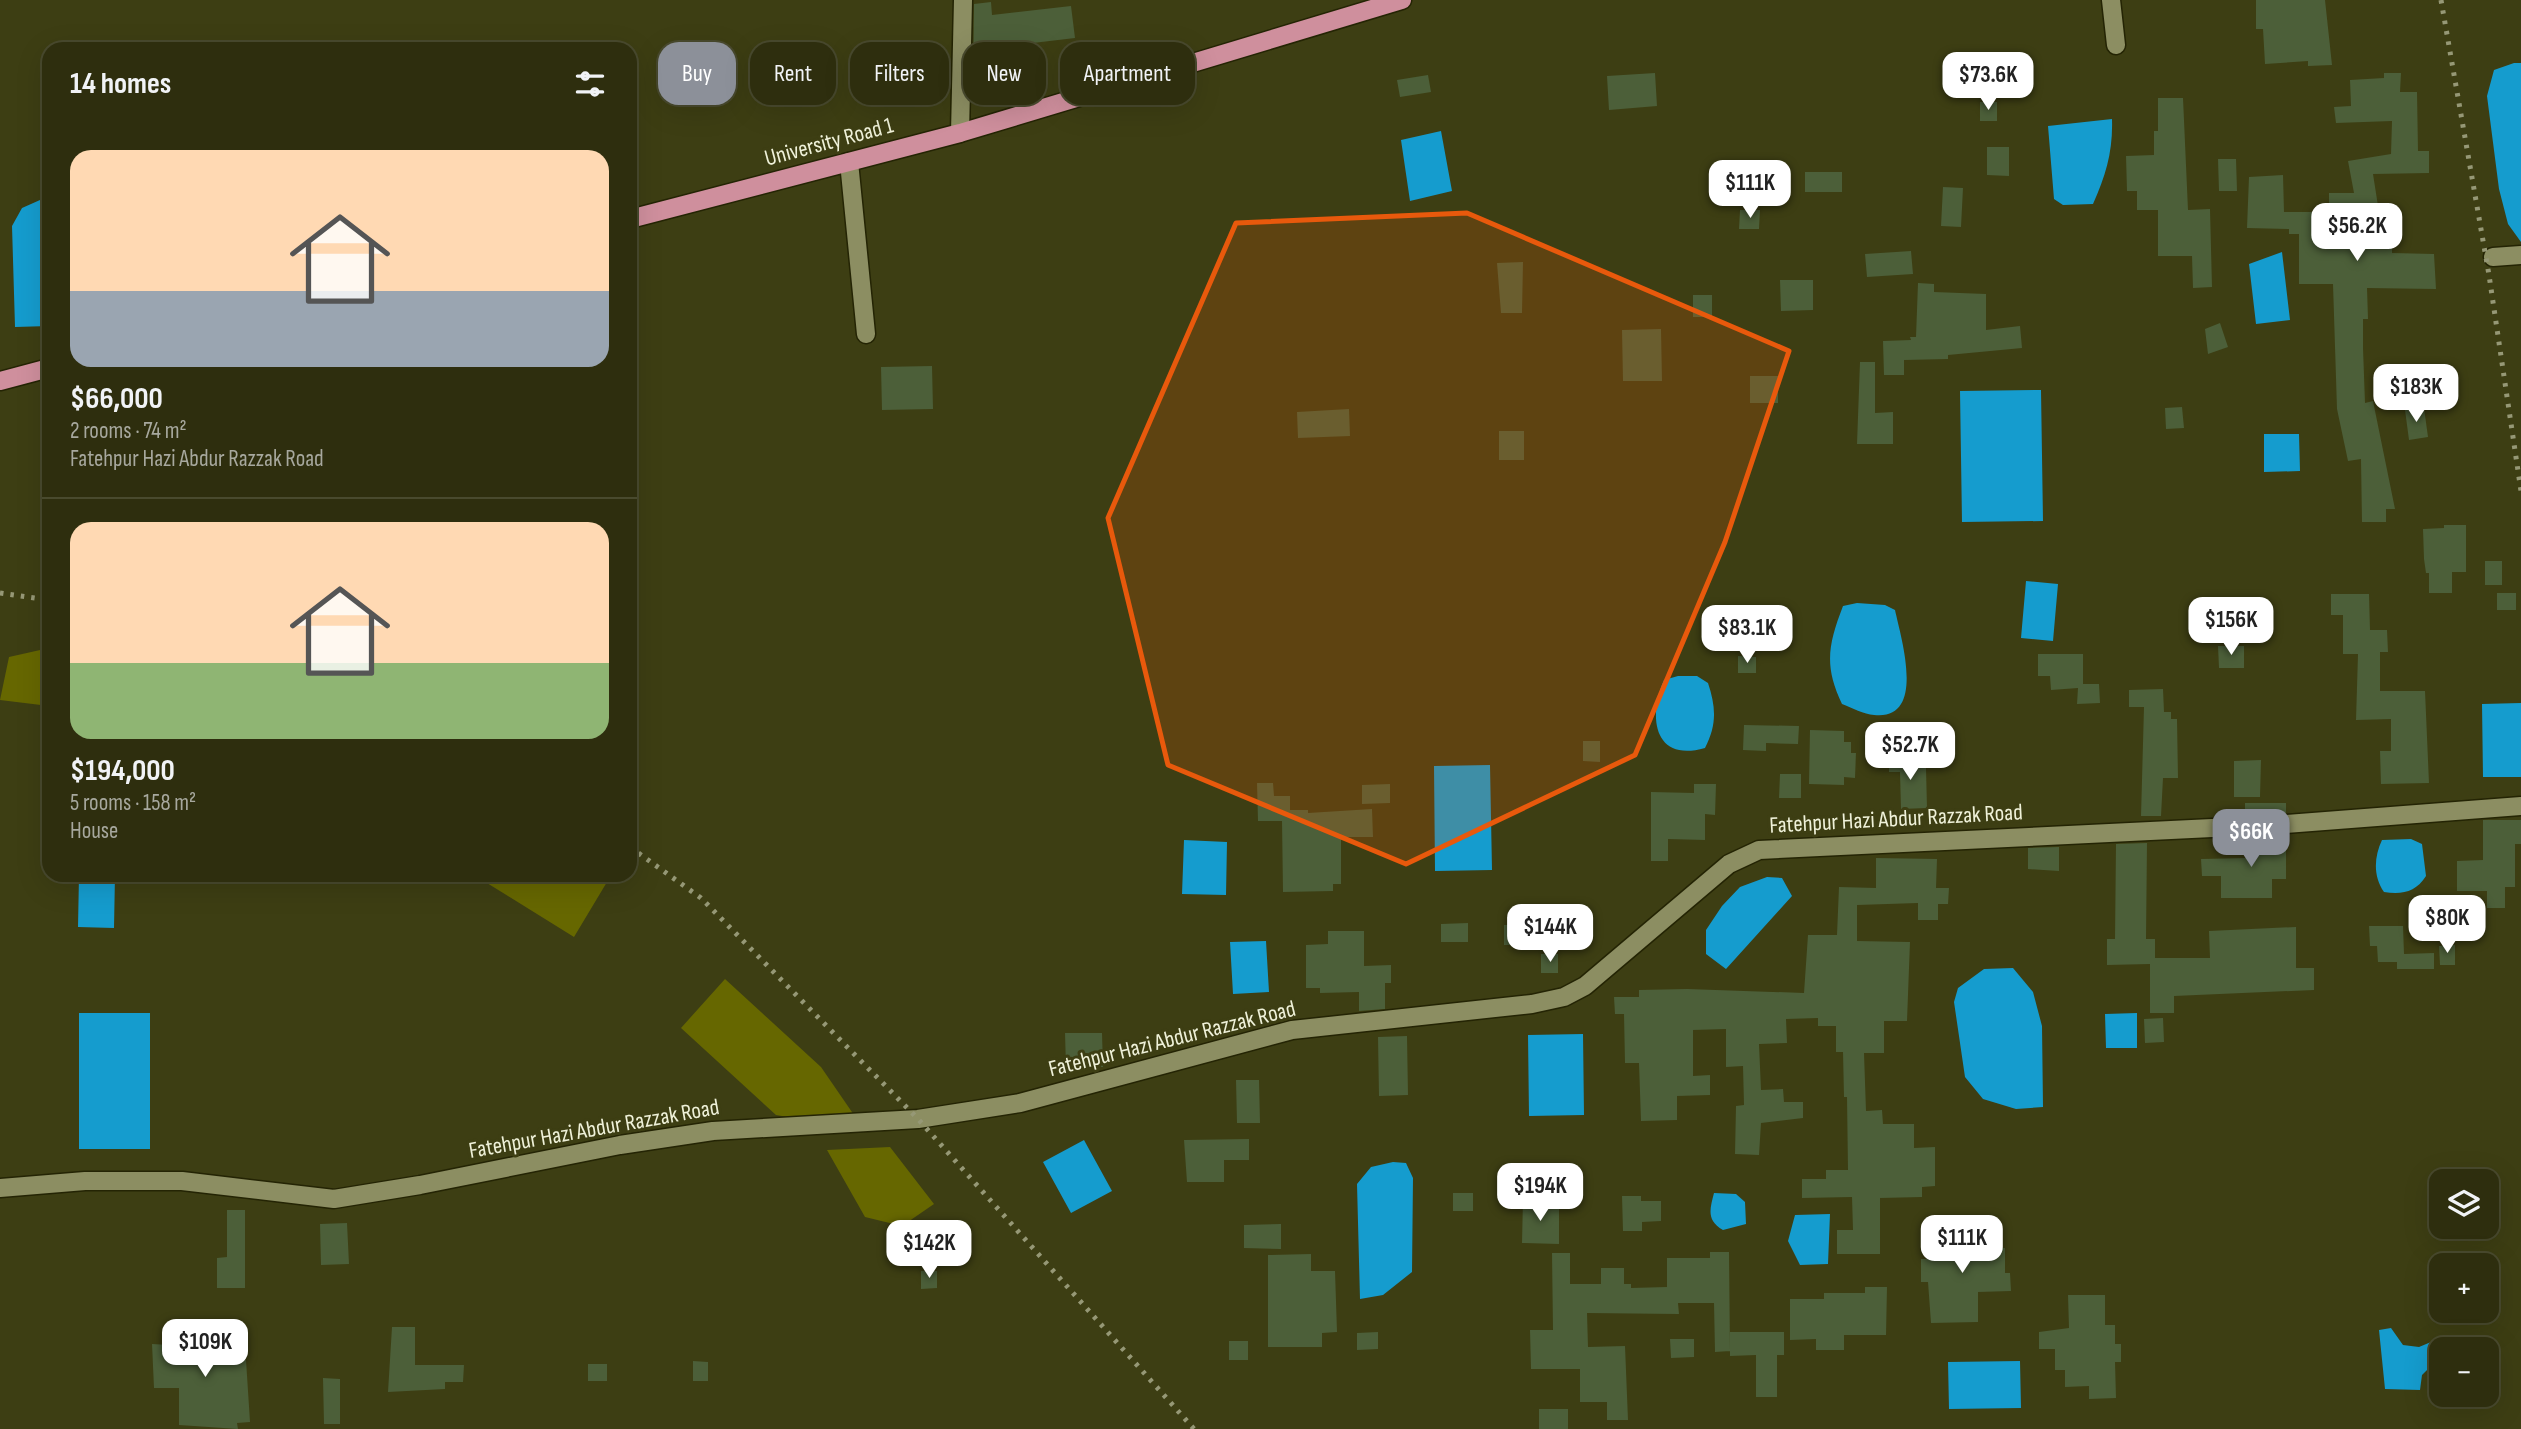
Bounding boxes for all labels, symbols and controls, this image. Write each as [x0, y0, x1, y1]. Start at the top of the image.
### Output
chip: Buy [658, 42, 736, 105]
chip: Rent [750, 42, 836, 105]
chip: Filters [850, 42, 949, 105]
chip: New [963, 42, 1046, 105]
chip: Apartment [1060, 42, 1195, 105]
pin: $73.6K [1931, 52, 2045, 112]
text: $73.6K [1958, 61, 2018, 89]
icon: filters [571, 65, 609, 103]
text: 14 homes [70, 66, 171, 102]
street label: University Road 1 [762, 111, 896, 173]
pin: $111K [1701, 160, 1799, 220]
text: $111K [1725, 169, 1775, 197]
icon: home [277, 196, 403, 322]
pin: $56.2K [2300, 204, 2414, 263]
text: $56.2K [2327, 212, 2387, 240]
pin: $183K [2367, 364, 2465, 424]
text: $183K [2389, 373, 2443, 401]
text: $66,000 [70, 381, 163, 417]
text: 2 rooms · 74 m² [70, 417, 187, 445]
text: Fatehpur Hazi Abdur Razzak Road [70, 445, 324, 473]
icon: home [277, 568, 403, 694]
pin: $156K [2182, 598, 2280, 657]
pin: $83.1K [1690, 606, 1804, 665]
text: $156K [2204, 606, 2258, 634]
text: $83.1K [1718, 614, 1776, 642]
pin: $52.7K [1853, 722, 1967, 782]
text: $52.7K [1881, 731, 1939, 759]
text: $194,000 [70, 753, 175, 789]
text: 5 rooms · 158 m² [70, 789, 196, 817]
street label: Fatehpur Hazi Abdur Razzak Road [1769, 798, 2023, 840]
pin: $66K [2210, 810, 2292, 869]
text: House [70, 817, 118, 845]
text: $66K [2229, 818, 2273, 846]
pin: $80K [2406, 895, 2488, 955]
pin: $144K [1501, 904, 1599, 964]
text: $80K [2425, 904, 2469, 932]
text: $144K [1523, 913, 1577, 941]
street label: Fatehpur Hazi Abdur Razzak Road [1046, 995, 1298, 1083]
street label: Fatehpur Hazi Abdur Razzak Road [467, 1093, 721, 1165]
pin: $194K [1491, 1164, 1589, 1223]
map controls [2429, 1169, 2499, 1407]
button: layers [2429, 1169, 2499, 1239]
text: $194K [1513, 1172, 1567, 1200]
pin: $111K [1913, 1216, 2011, 1275]
pin: $142K [880, 1220, 978, 1280]
text: $111K [1937, 1224, 1987, 1252]
text: $142K [902, 1229, 956, 1257]
button: + [2429, 1253, 2499, 1323]
pin: $109K [156, 1320, 254, 1379]
text: $109K [178, 1328, 232, 1356]
button: − [2429, 1337, 2499, 1407]

